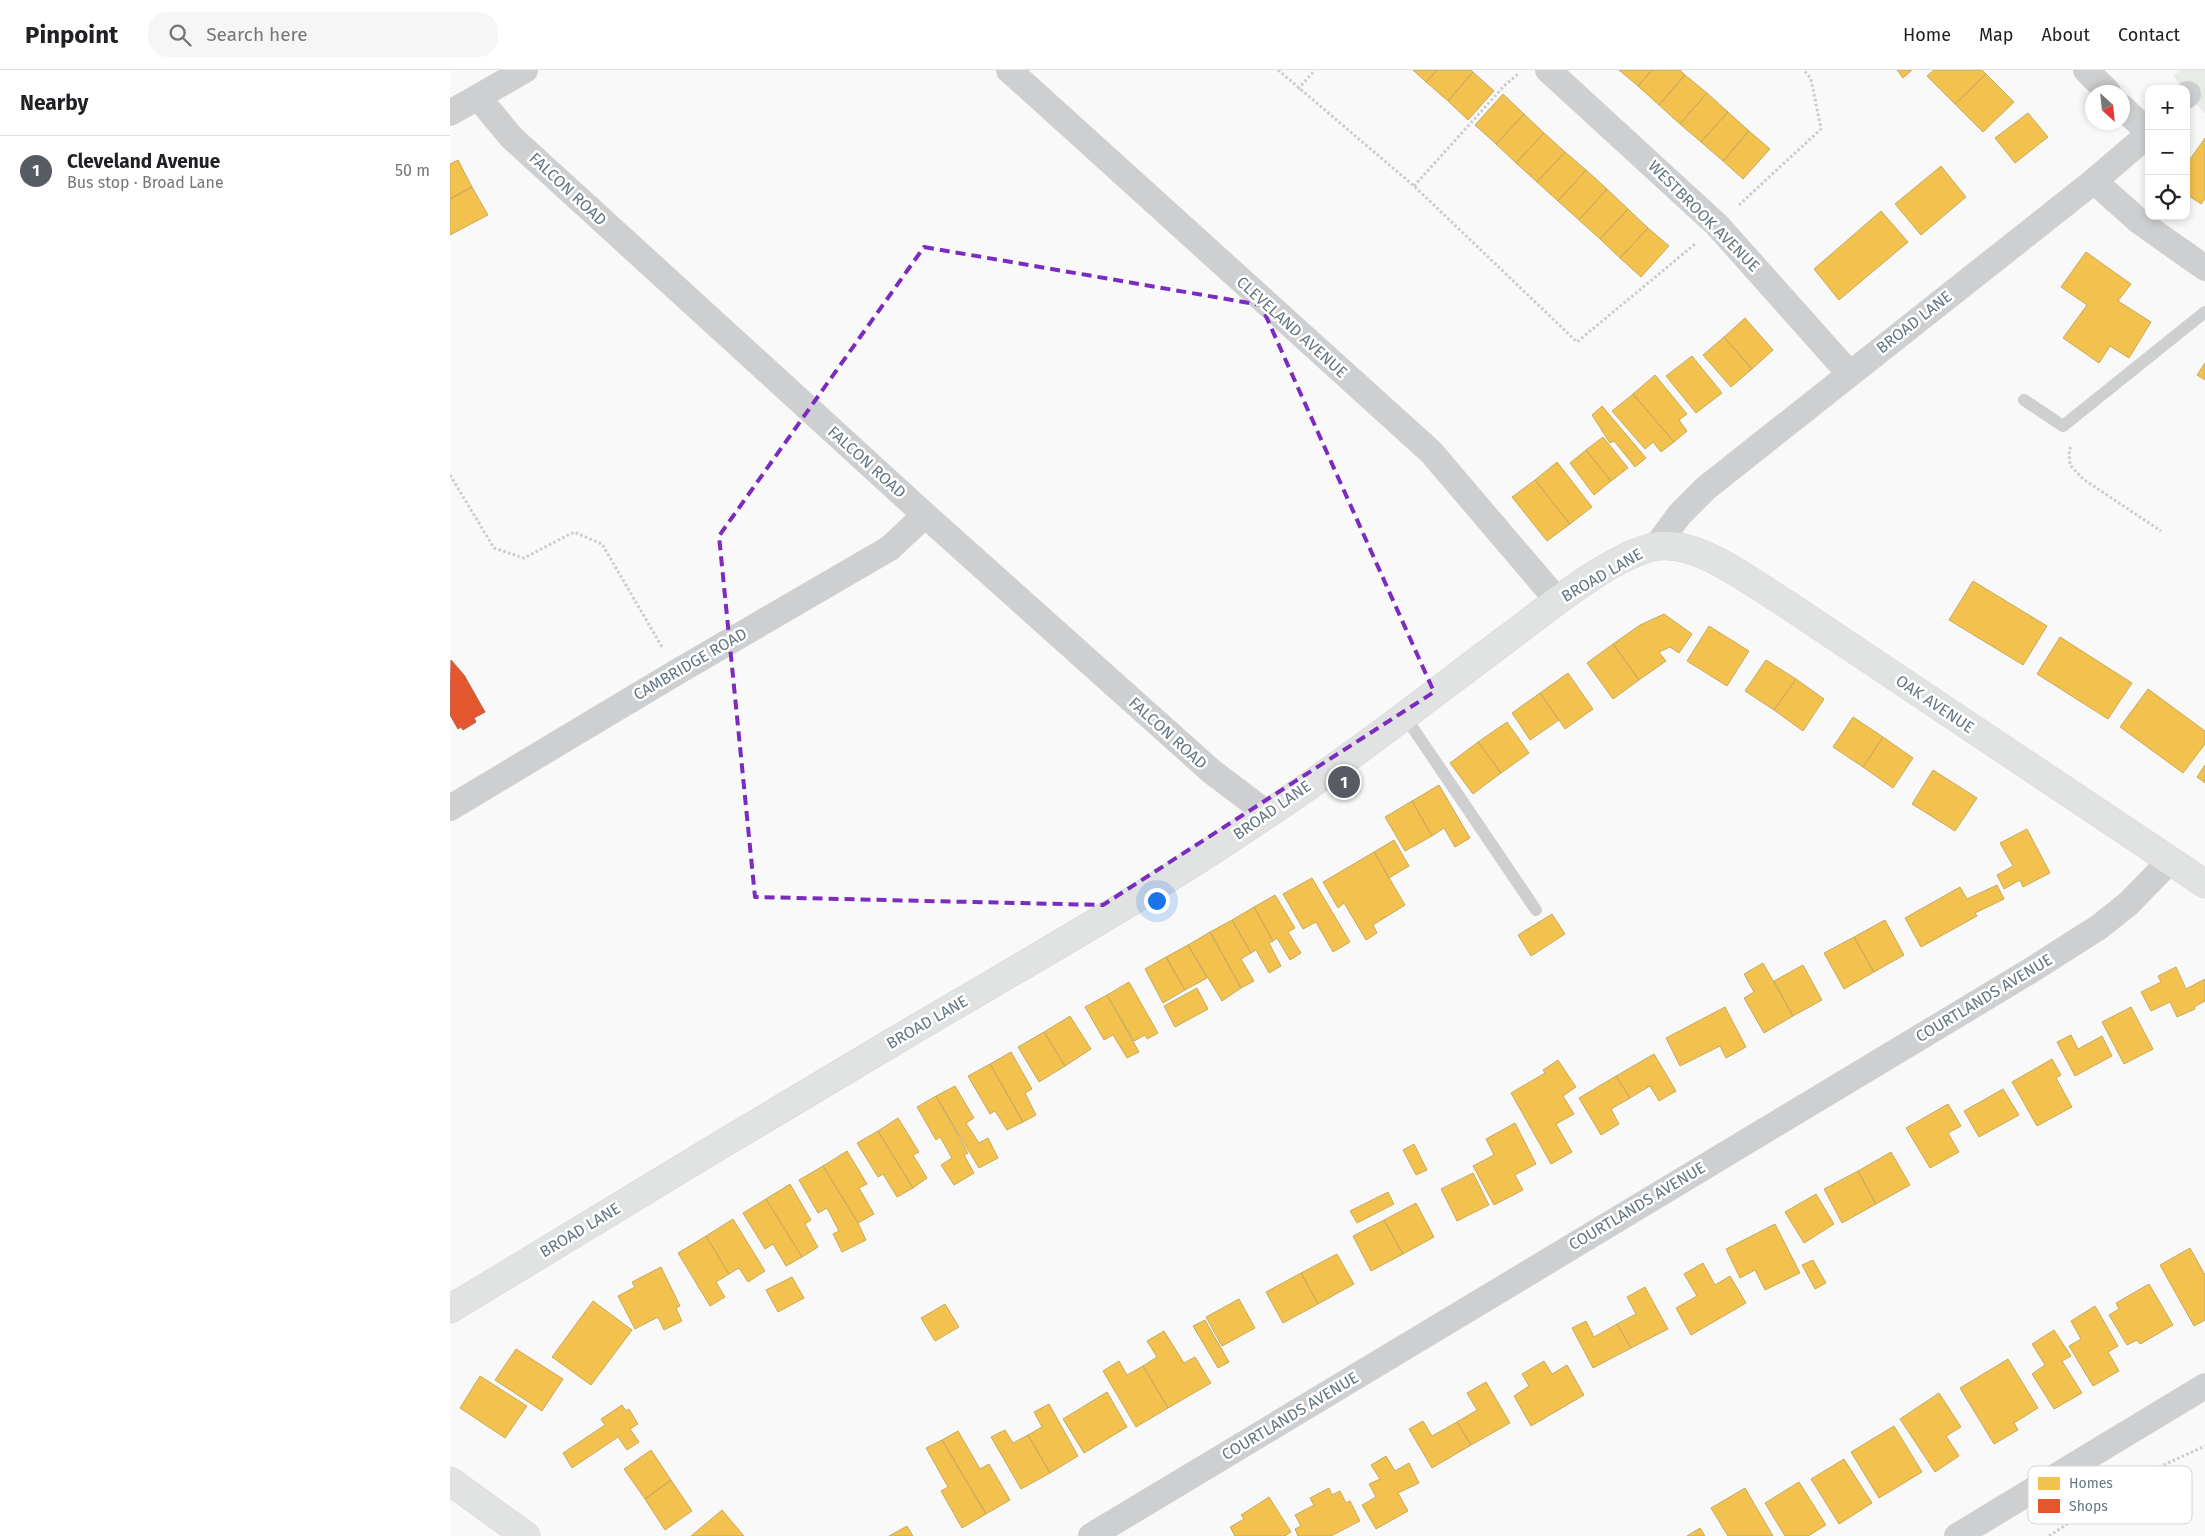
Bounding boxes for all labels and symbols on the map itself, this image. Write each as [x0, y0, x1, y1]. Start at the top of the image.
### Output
north arrow [2085, 85, 2130, 130]
street label: FALCON ROAD [526, 149, 610, 229]
street label: WESTBROOK AVENUE [1644, 156, 1764, 276]
street label: CLEVELAND AVENUE [1233, 272, 1351, 382]
street label: BROAD LANE [1872, 287, 1956, 357]
street label: FALCON ROAD [824, 422, 910, 502]
street label: BROAD LANE [1558, 544, 1646, 606]
street label: CAMBRIDGE ROAD [630, 624, 750, 704]
street label: OAK AVENUE [1892, 671, 1978, 737]
street label: FALCON ROAD [1125, 693, 1211, 773]
pin: 1 [1328, 763, 1360, 801]
street label: BROAD LANE [1229, 776, 1315, 844]
your location [1144, 888, 1170, 914]
street label: COURTLANDS AVENUE [1912, 950, 2056, 1046]
street label: BROAD LANE [883, 991, 971, 1053]
street label: COURTLANDS AVENUE [1565, 1158, 1709, 1254]
street label: BROAD LANE [536, 1199, 624, 1261]
street label: COURTLANDS AVENUE [1218, 1368, 1362, 1464]
legend [2028, 1466, 2192, 1524]
text: Homes [2069, 1475, 2113, 1492]
text: Shops [2069, 1498, 2108, 1515]

